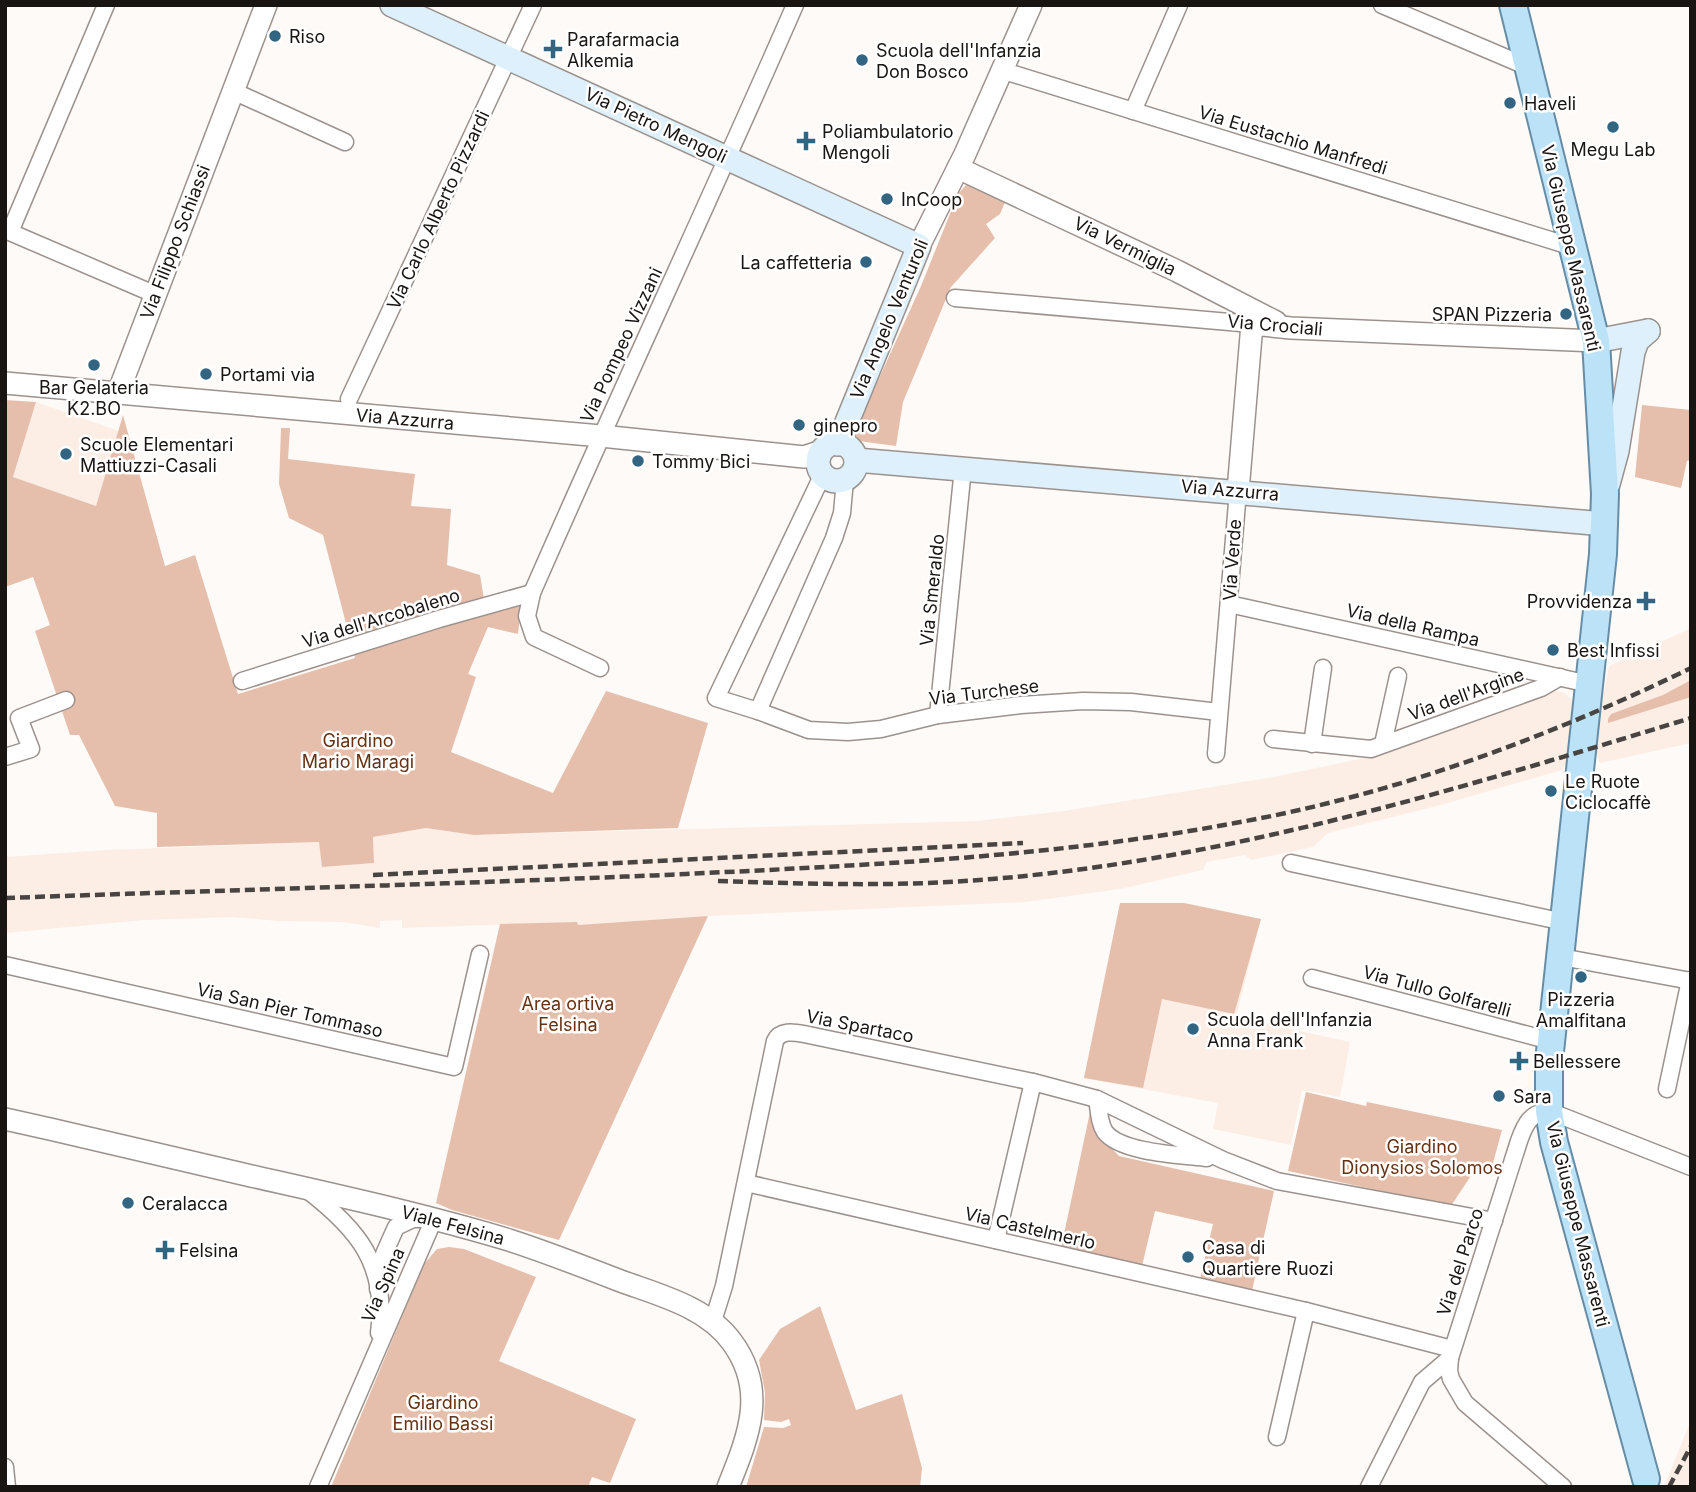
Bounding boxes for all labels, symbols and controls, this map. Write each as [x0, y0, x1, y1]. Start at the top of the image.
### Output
place label: Riso [289, 26, 325, 47]
marker: Riso [267, 28, 283, 44]
place label: Parafarmacia Alkemia [567, 29, 680, 71]
place label: Scuola dell'Infanzia Don Bosco [876, 40, 1041, 82]
marker: Parafarmacia Alkemia [545, 41, 561, 57]
marker: Scuola dell'Infanzia Don Bosco [854, 52, 870, 68]
street label: Via Pietro Mengoli [582, 83, 730, 167]
place label: Haveli [1524, 93, 1576, 114]
marker: Haveli [1502, 95, 1518, 111]
street label: Via Eustachio Manfredi [1196, 101, 1390, 179]
street label: Via Carlo Alberto Pizzardi [383, 107, 493, 313]
marker: Megu Lab [1605, 119, 1621, 135]
place label: Poliambulatorio Mengoli [822, 121, 954, 163]
marker: Poliambulatorio Mengoli [796, 131, 816, 151]
place label: Megu Lab [1571, 139, 1655, 160]
street label: Via Giuseppe Massarenti [1537, 143, 1605, 353]
street label: Via Filippo Schiassi [136, 162, 214, 322]
place label: InCoop [901, 189, 962, 210]
marker: InCoop [879, 191, 895, 207]
street label: Via Vermiglia [1071, 212, 1179, 280]
street label: Via Angelo Venturoli [846, 236, 932, 402]
place label: La caffetteria [740, 252, 852, 273]
marker: La caffetteria [858, 254, 874, 270]
street label: Via Pompeo Vizzani [576, 264, 666, 426]
place label: SPAN Pizzeria [1432, 304, 1552, 325]
marker: SPAN Pizzeria [1558, 306, 1574, 322]
street label: Via Crociali [1226, 310, 1324, 340]
marker: Bar Gelateria K2.BO [86, 357, 102, 373]
place label: Portami via [220, 364, 315, 385]
marker: Portami via [198, 366, 214, 382]
place label: Bar Gelateria K2.BO [39, 377, 149, 419]
street label: Via Azzurra [355, 404, 455, 434]
place label: ginepro [813, 415, 878, 436]
marker: ginepro [791, 417, 807, 433]
place label: Scuole Elementari Mattiuzzi-Casali [80, 434, 233, 476]
marker: Scuole Elementari Mattiuzzi-Casali [58, 446, 74, 462]
place label: Tommy Bici [652, 451, 750, 472]
marker: Tommy Bici [630, 453, 646, 469]
street label: Via Azzurra [1180, 475, 1280, 505]
street label: Via Verde [1219, 518, 1245, 602]
street label: Via Smeraldo [916, 533, 948, 647]
street label: Via dell'Arcobaleno [300, 584, 462, 652]
place label: Provvidenza [1527, 591, 1632, 612]
marker: Provvidenza [1638, 593, 1654, 609]
street label: Via della Rampa [1344, 599, 1482, 651]
place label: Best Infissi [1567, 640, 1660, 661]
marker: Best Infissi [1545, 642, 1561, 658]
street label: Via dell'Argine [1405, 663, 1527, 725]
street label: Via Turchese [928, 675, 1040, 709]
park label: Giardino Mario Maragi [302, 730, 414, 772]
place label: Le Ruote Ciclocaffè [1565, 771, 1651, 813]
marker: Le Ruote Ciclocaffè [1543, 783, 1559, 799]
street label: Via Tullo Golfarelli [1361, 961, 1513, 1021]
marker: Pizzeria Amalfitana [1573, 969, 1589, 985]
street label: Via San Pier Tommaso [195, 978, 385, 1042]
place label: Pizzeria Amalfitana [1536, 989, 1626, 1031]
park label: Area ortiva Felsina [522, 993, 614, 1035]
street label: Via Spartaco [804, 1005, 916, 1047]
place label: Scuola dell'Infanzia Anna Frank [1207, 1009, 1372, 1051]
marker: Scuola dell'Infanzia Anna Frank [1185, 1021, 1201, 1037]
place label: Bellessere [1533, 1051, 1621, 1072]
marker: Bellessere [1511, 1053, 1527, 1069]
place label: Sara [1513, 1086, 1552, 1107]
marker: Sara [1491, 1088, 1507, 1104]
street label: Via Giuseppe Massarenti [1542, 1119, 1614, 1329]
park label: Giardino Dionysios Solomos [1341, 1136, 1503, 1178]
place label: Ceralacca [142, 1193, 228, 1214]
marker: Ceralacca [120, 1195, 136, 1211]
street label: Viale Felsina [399, 1201, 507, 1249]
street label: Via Castelmerlo [962, 1203, 1098, 1253]
street label: Via del Parco [1433, 1205, 1487, 1319]
place label: Casa di Quartiere Ruozi [1202, 1237, 1333, 1279]
place label: Felsina [179, 1240, 238, 1261]
marker: Felsina [157, 1242, 173, 1258]
street label: Via Spina [357, 1244, 409, 1326]
marker: Casa di Quartiere Ruozi [1180, 1249, 1196, 1265]
park label: Giardino Emilio Bassi [393, 1392, 493, 1434]

